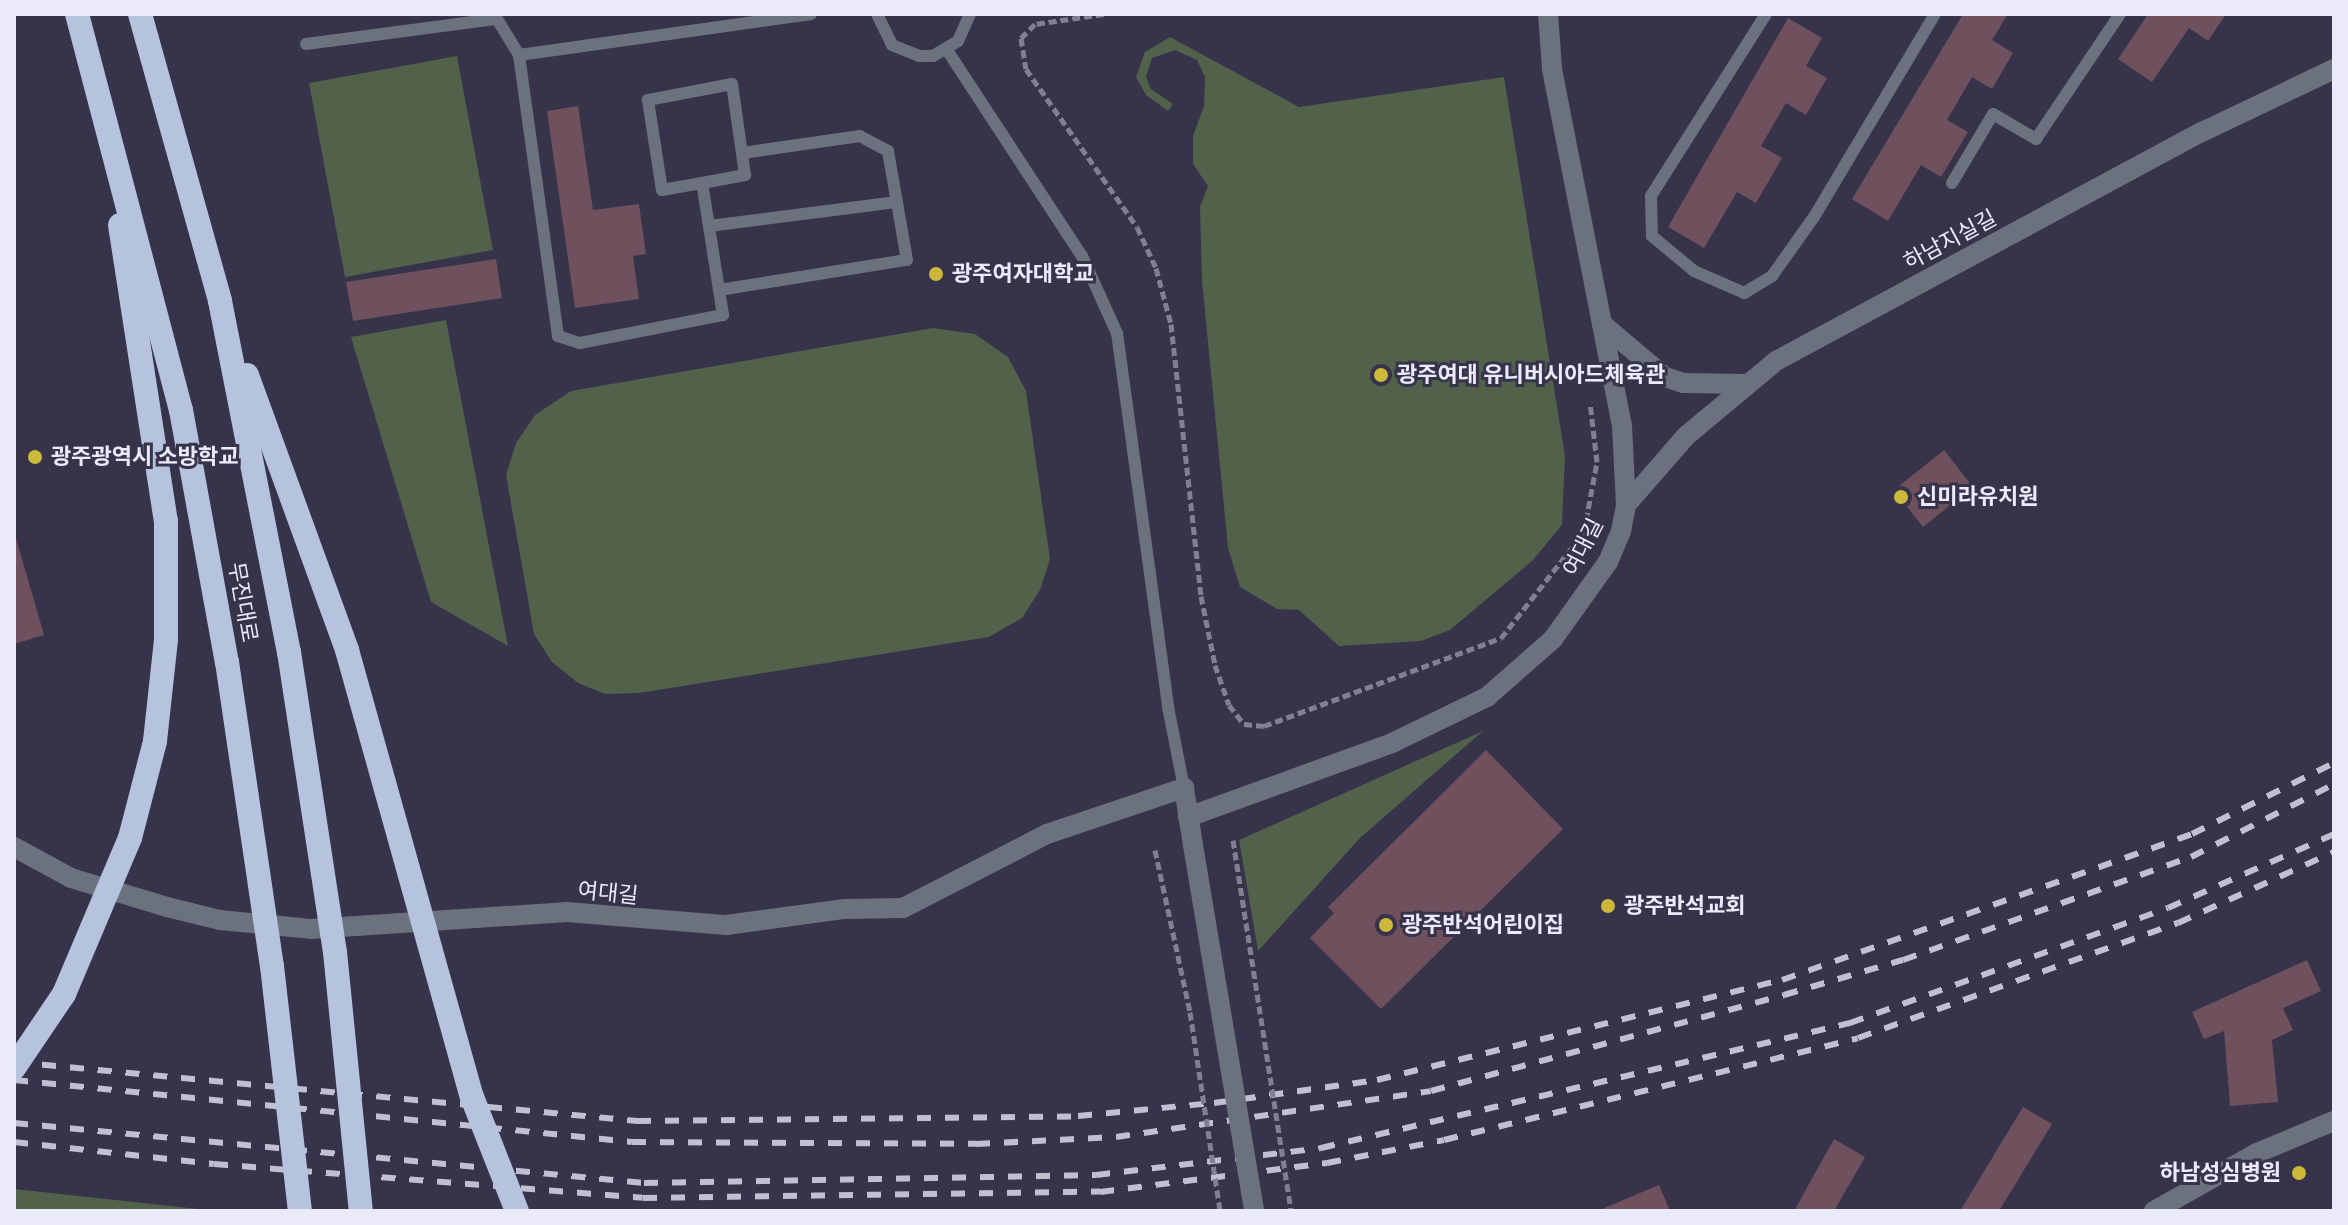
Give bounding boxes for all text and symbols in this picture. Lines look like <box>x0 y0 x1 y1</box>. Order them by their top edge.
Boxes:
street label: 하남지실길 <box>1899 205 2001 275</box>
place label: 광주여자대학교 <box>952 261 1094 287</box>
marker: 광주여자대학교 <box>927 265 945 283</box>
place label: 광주여대 유니버시아드체육관 <box>1397 362 1665 388</box>
marker: 광주여대 유니버시아드체육관 <box>1372 366 1390 384</box>
place label: 광주광역시 소방학교 <box>51 444 238 470</box>
marker: 광주광역시 소방학교 <box>26 448 44 466</box>
place label: 신미라유치원 <box>1917 484 2038 510</box>
marker: 신미라유치원 <box>1892 488 1910 506</box>
street label: 여대길 <box>1557 514 1609 580</box>
street label: 무진대로 <box>223 560 263 644</box>
street label: 여대길 <box>576 877 640 909</box>
place label: 광주반석교회 <box>1624 893 1745 919</box>
marker: 광주반석교회 <box>1599 897 1617 915</box>
place label: 광주반석어린이집 <box>1402 912 1564 938</box>
marker: 광주반석어린이집 <box>1377 916 1395 934</box>
place label: 하남성심병원 <box>2160 1160 2281 1186</box>
marker: 하남성심병원 <box>2288 1162 2310 1184</box>

